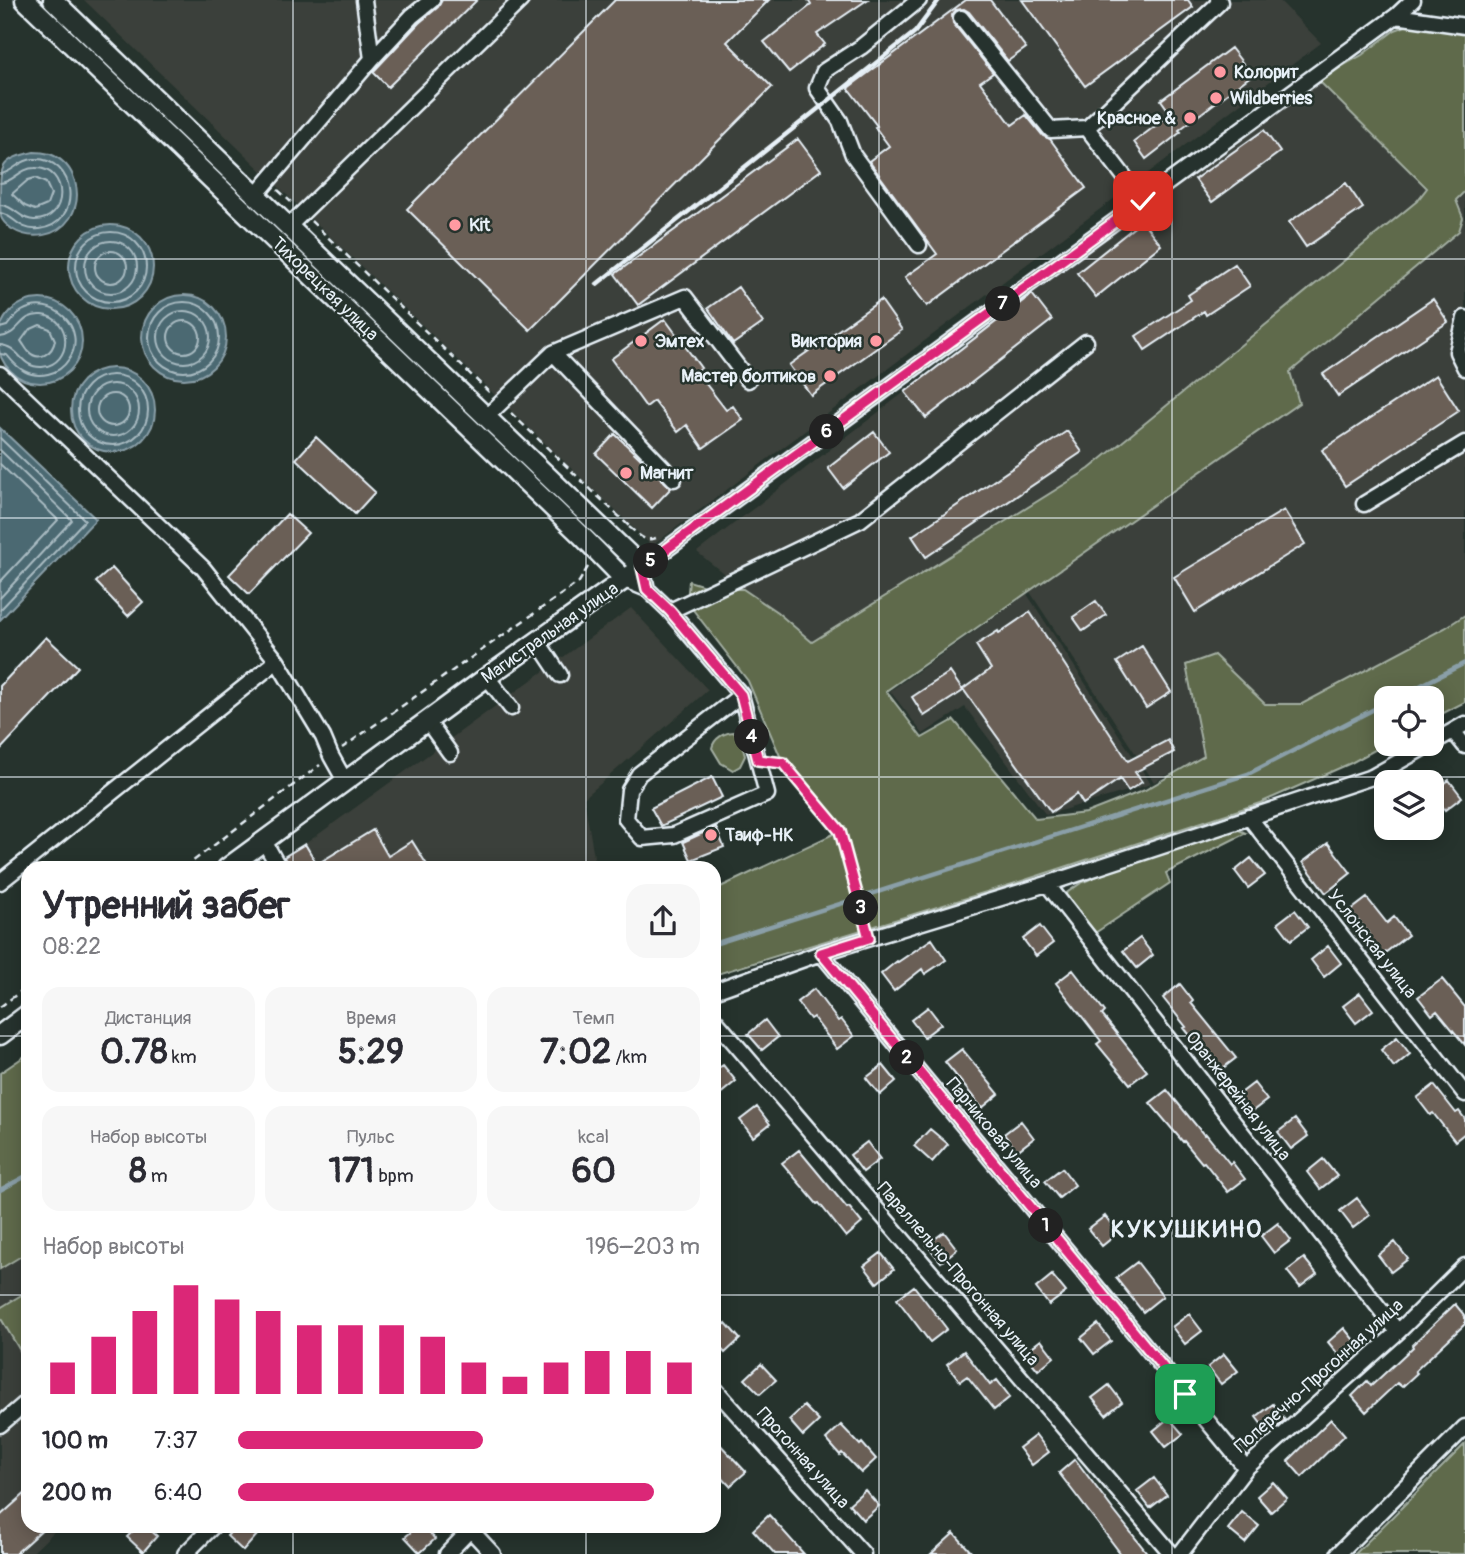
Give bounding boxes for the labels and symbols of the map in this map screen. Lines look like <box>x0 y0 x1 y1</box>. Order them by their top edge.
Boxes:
place label: Колорит <box>1234 61 1300 84</box>
marker: Колорит <box>1212 64 1228 80</box>
place label: Wildberries <box>1230 87 1313 110</box>
marker: Wildberries <box>1208 90 1224 106</box>
place label: Красное & <box>1097 107 1176 130</box>
marker: Красное & <box>1182 110 1198 126</box>
pin <box>1113 171 1173 231</box>
place label: Kit <box>469 214 491 237</box>
marker: Kit <box>447 217 463 233</box>
street label: Тихорецкая улица <box>267 232 383 346</box>
pin: 7 <box>986 286 1020 322</box>
place label: Эмтех <box>655 330 705 353</box>
place label: Виктория <box>791 330 862 353</box>
marker: Эмтех <box>633 333 649 349</box>
marker: Виктория <box>868 333 884 349</box>
place label: Мастер болтиков <box>681 365 816 388</box>
marker: Мастер болтиков <box>822 368 838 384</box>
pin: 6 <box>810 414 844 450</box>
place label: Магнит <box>640 462 694 485</box>
marker: Магнит <box>618 465 634 481</box>
pin: 5 <box>634 544 668 578</box>
street label: Магистральная улица <box>477 577 623 689</box>
pin: 4 <box>734 720 770 754</box>
place label: Таиф-НК <box>724 824 794 847</box>
marker: Таиф-НК <box>703 827 719 843</box>
street label: Услонская улица <box>1322 885 1422 1003</box>
pin: 3 <box>844 890 878 926</box>
street label: Оранжерейная улица <box>1180 1027 1296 1165</box>
pin: 2 <box>890 1040 925 1076</box>
street label: Парниковая улица <box>941 1073 1047 1193</box>
street label: Параллельно-Прогонная улица <box>872 1177 1044 1371</box>
pin: 1 <box>1028 1208 1064 1244</box>
district label: КУКУШКИНО <box>1111 1215 1263 1244</box>
street label: Поперечно-Прогонная улица <box>1230 1294 1408 1458</box>
pin <box>1155 1364 1215 1424</box>
street label: Прогонная улица <box>752 1403 854 1513</box>

